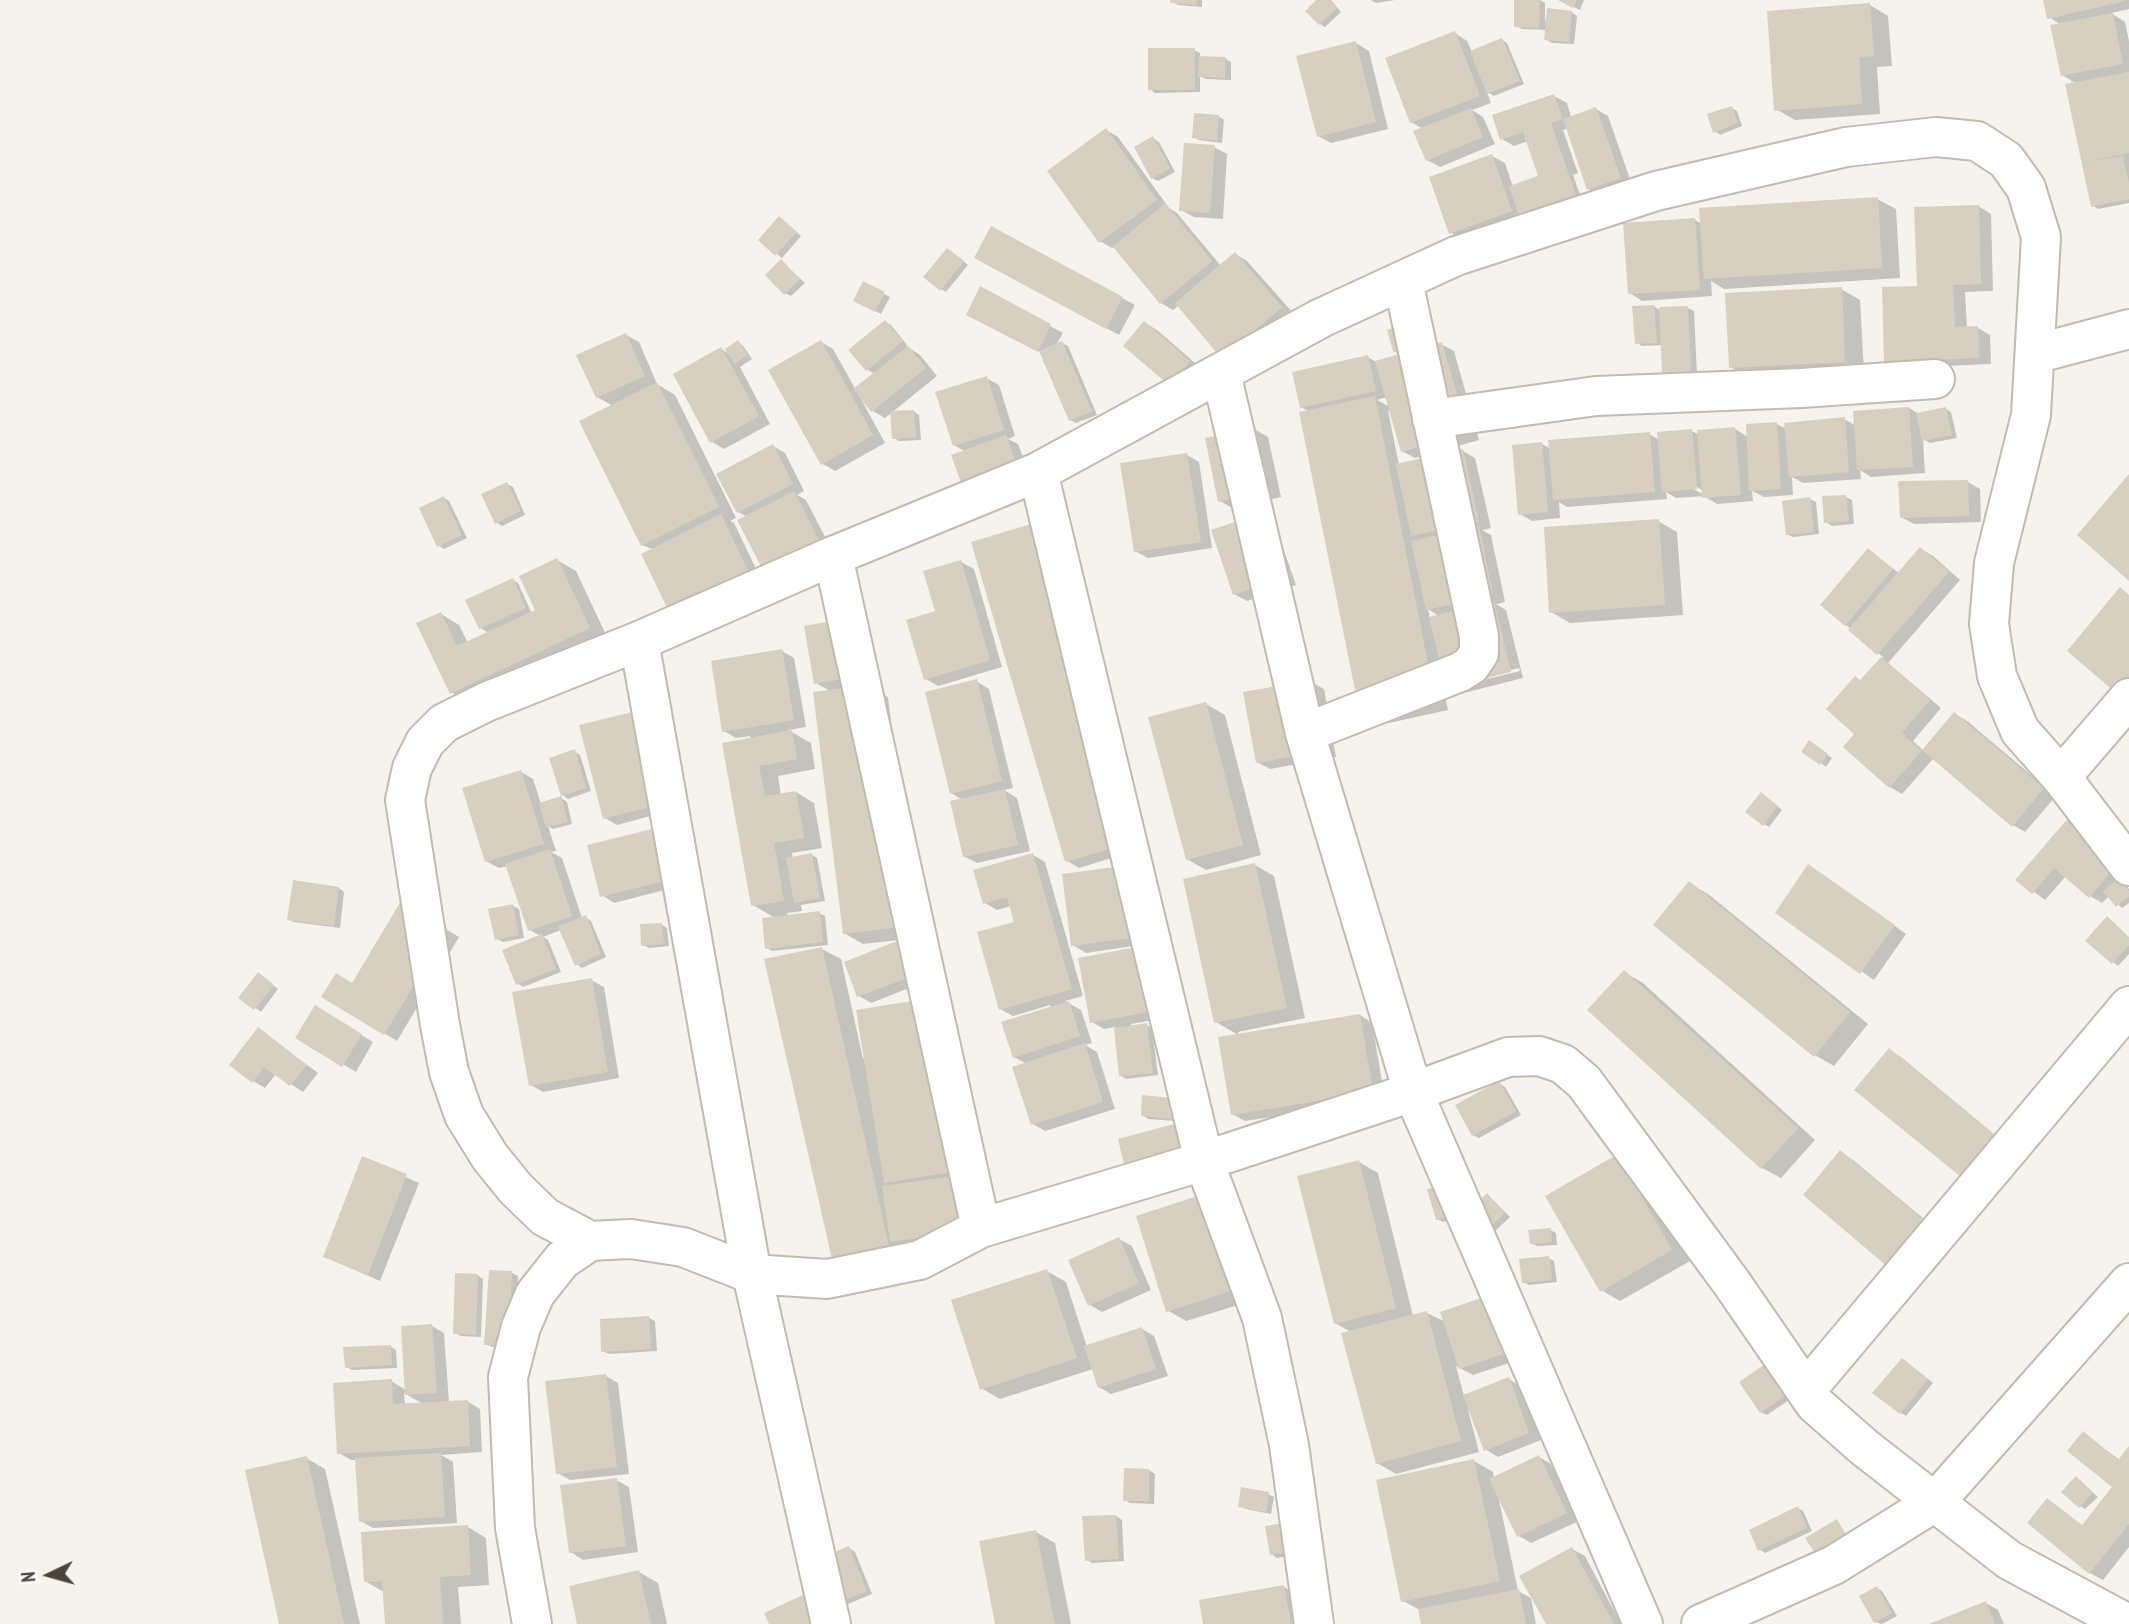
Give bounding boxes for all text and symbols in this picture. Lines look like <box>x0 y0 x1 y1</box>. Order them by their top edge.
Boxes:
north arrow <box>14 1540 84 1610</box>
text: N <box>16 1571 40 1583</box>

